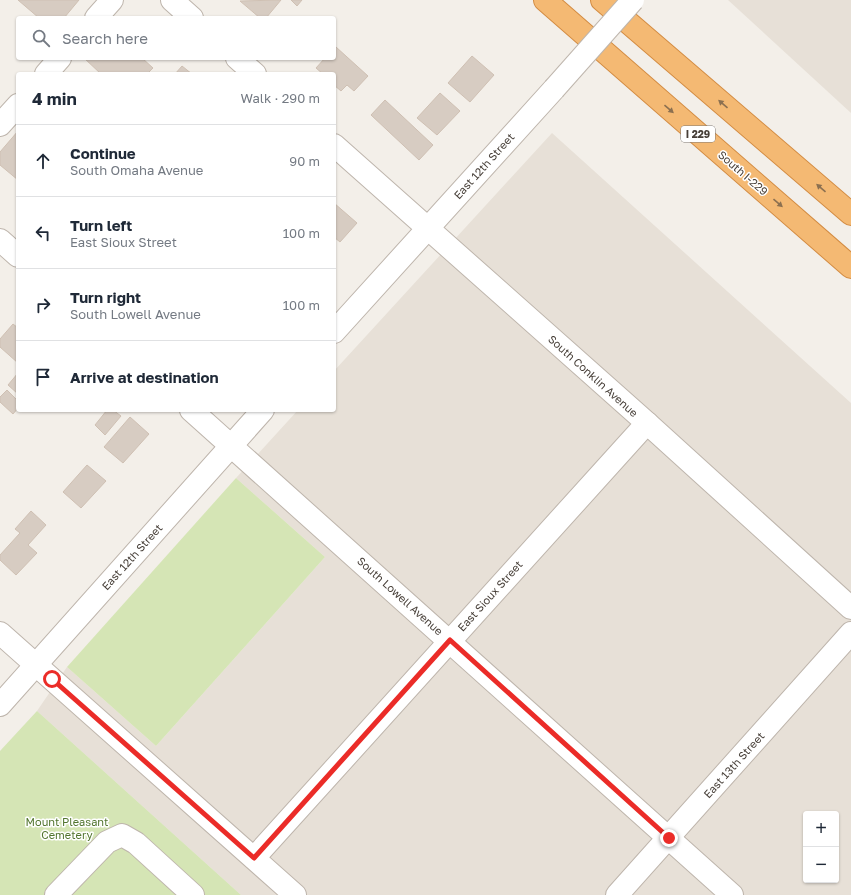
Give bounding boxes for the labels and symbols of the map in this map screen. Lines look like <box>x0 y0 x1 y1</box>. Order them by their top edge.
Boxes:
one-way arrow <box>717 99 728 108</box>
one-way arrow <box>664 104 674 113</box>
road number: I 229 <box>681 126 715 142</box>
street label: East 12th Street <box>451 130 517 201</box>
street label: South I-229 <box>716 148 771 198</box>
one-way arrow <box>816 184 827 193</box>
one-way arrow <box>773 198 783 208</box>
street label: South Conklin Avenue <box>546 332 641 419</box>
street label: East 12th Street <box>99 521 165 592</box>
street label: South Lowell Avenue <box>355 554 446 637</box>
street label: East Sioux Street <box>455 558 525 634</box>
route start <box>43 670 61 688</box>
street label: East 13th Street <box>701 729 767 800</box>
park label: Mount Pleasant Cemetery <box>26 815 108 841</box>
route end <box>660 829 678 847</box>

